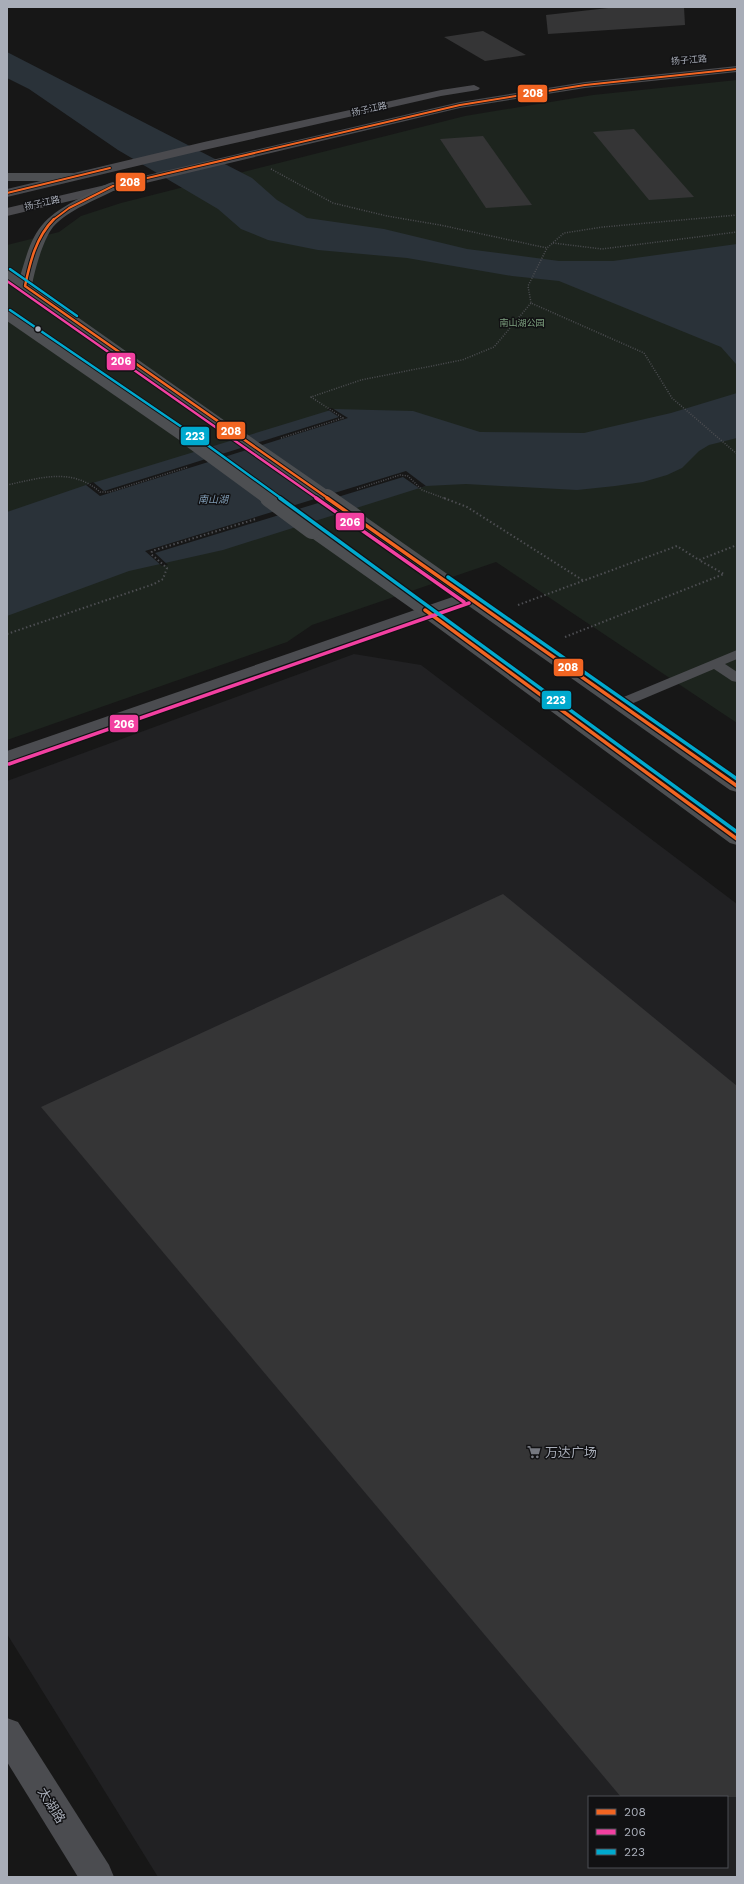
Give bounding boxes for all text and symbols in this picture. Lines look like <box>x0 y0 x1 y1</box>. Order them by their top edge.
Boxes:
street label: 扬子江路 <box>671 53 707 67</box>
line badge: 208 <box>517 84 548 103</box>
text: 208 <box>523 87 543 100</box>
street label: 扬子江路 <box>350 100 388 118</box>
line badge: 208 <box>115 172 146 192</box>
text: 208 <box>120 176 140 189</box>
street label: 扬子江路 <box>23 194 61 212</box>
park label: 南山湖公园 <box>499 318 545 328</box>
unlabelled marker <box>33 324 43 334</box>
line badge: 206 <box>106 352 136 371</box>
text: 206 <box>111 355 131 368</box>
line badge: 208 <box>216 421 246 440</box>
text: 208 <box>221 425 241 438</box>
line badge: 223 <box>180 426 210 446</box>
text: 223 <box>185 430 205 443</box>
water label: 南山湖 <box>198 494 230 505</box>
line badge: 206 <box>335 512 365 531</box>
text: 206 <box>340 516 360 529</box>
line badge: 208 <box>553 658 584 677</box>
text: 208 <box>558 661 578 674</box>
line badge: 223 <box>541 690 572 710</box>
text: 223 <box>546 694 566 707</box>
line badge: 206 <box>109 714 139 733</box>
text: 206 <box>114 718 134 731</box>
supermarket icon: 万达广场 <box>526 1444 542 1460</box>
place label: 万达广场 <box>545 1445 597 1460</box>
street label: 太湖路 <box>35 1785 68 1826</box>
legend <box>588 1796 728 1868</box>
text: 208 <box>624 1805 646 1819</box>
text: 206 <box>624 1825 646 1839</box>
text: 223 <box>624 1845 645 1859</box>

